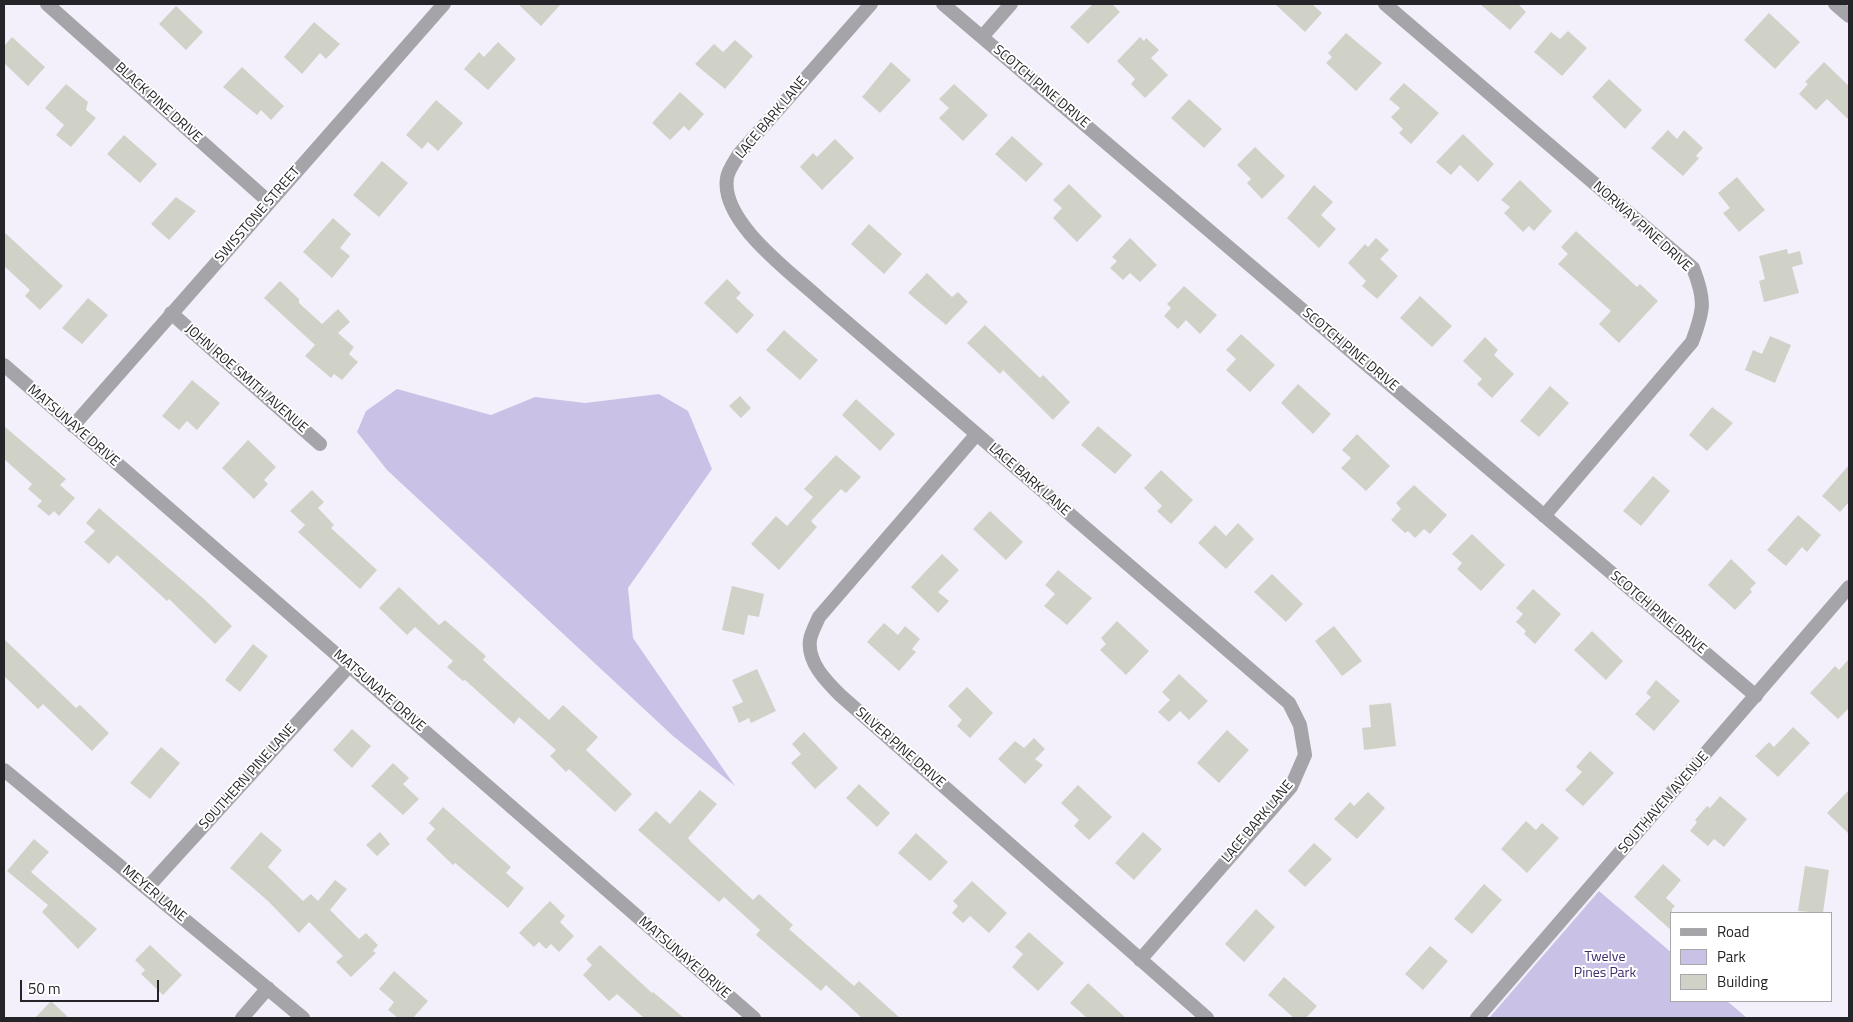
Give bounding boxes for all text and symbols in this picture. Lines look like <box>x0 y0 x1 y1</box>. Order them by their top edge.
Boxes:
street label: SCOTCH PINE DRIVE <box>990 42 1092 132</box>
street label: BLACK PINE DRIVE <box>111 60 205 146</box>
street label: LACE BARK LANE <box>733 74 811 162</box>
street label: SWISSTONE STREET <box>212 164 304 266</box>
street label: NORWAY PINE DRIVE <box>1589 178 1695 276</box>
street label: SCOTCH PINE DRIVE <box>1299 305 1401 395</box>
street label: JOHN ROE SMITH AVENUE <box>181 321 311 437</box>
street label: MATSUNAYE DRIVE <box>24 382 122 470</box>
street label: LACE BARK LANE <box>985 440 1073 520</box>
street label: SCOTCH PINE DRIVE <box>1607 568 1709 658</box>
street label: MATSUNAYE DRIVE <box>330 647 428 735</box>
street label: SILVER PINE DRIVE <box>852 704 948 792</box>
street label: SOUTHERN PINE LANE <box>196 721 300 833</box>
street label: SOUTHAVEN AVENUE <box>1615 749 1713 857</box>
street label: LACE BARK LANE <box>1219 778 1297 866</box>
street label: MEYER LANE <box>118 862 190 926</box>
legend <box>1670 912 1833 1002</box>
street label: MATSUNAYE DRIVE <box>635 914 733 1002</box>
text: Road <box>1717 920 1749 943</box>
text: Park <box>1717 945 1746 968</box>
park label: Twelve Pines Park <box>1574 950 1636 982</box>
scale bar <box>22 970 161 1002</box>
text: Building <box>1717 970 1768 993</box>
text: 50 m <box>28 977 61 1000</box>

